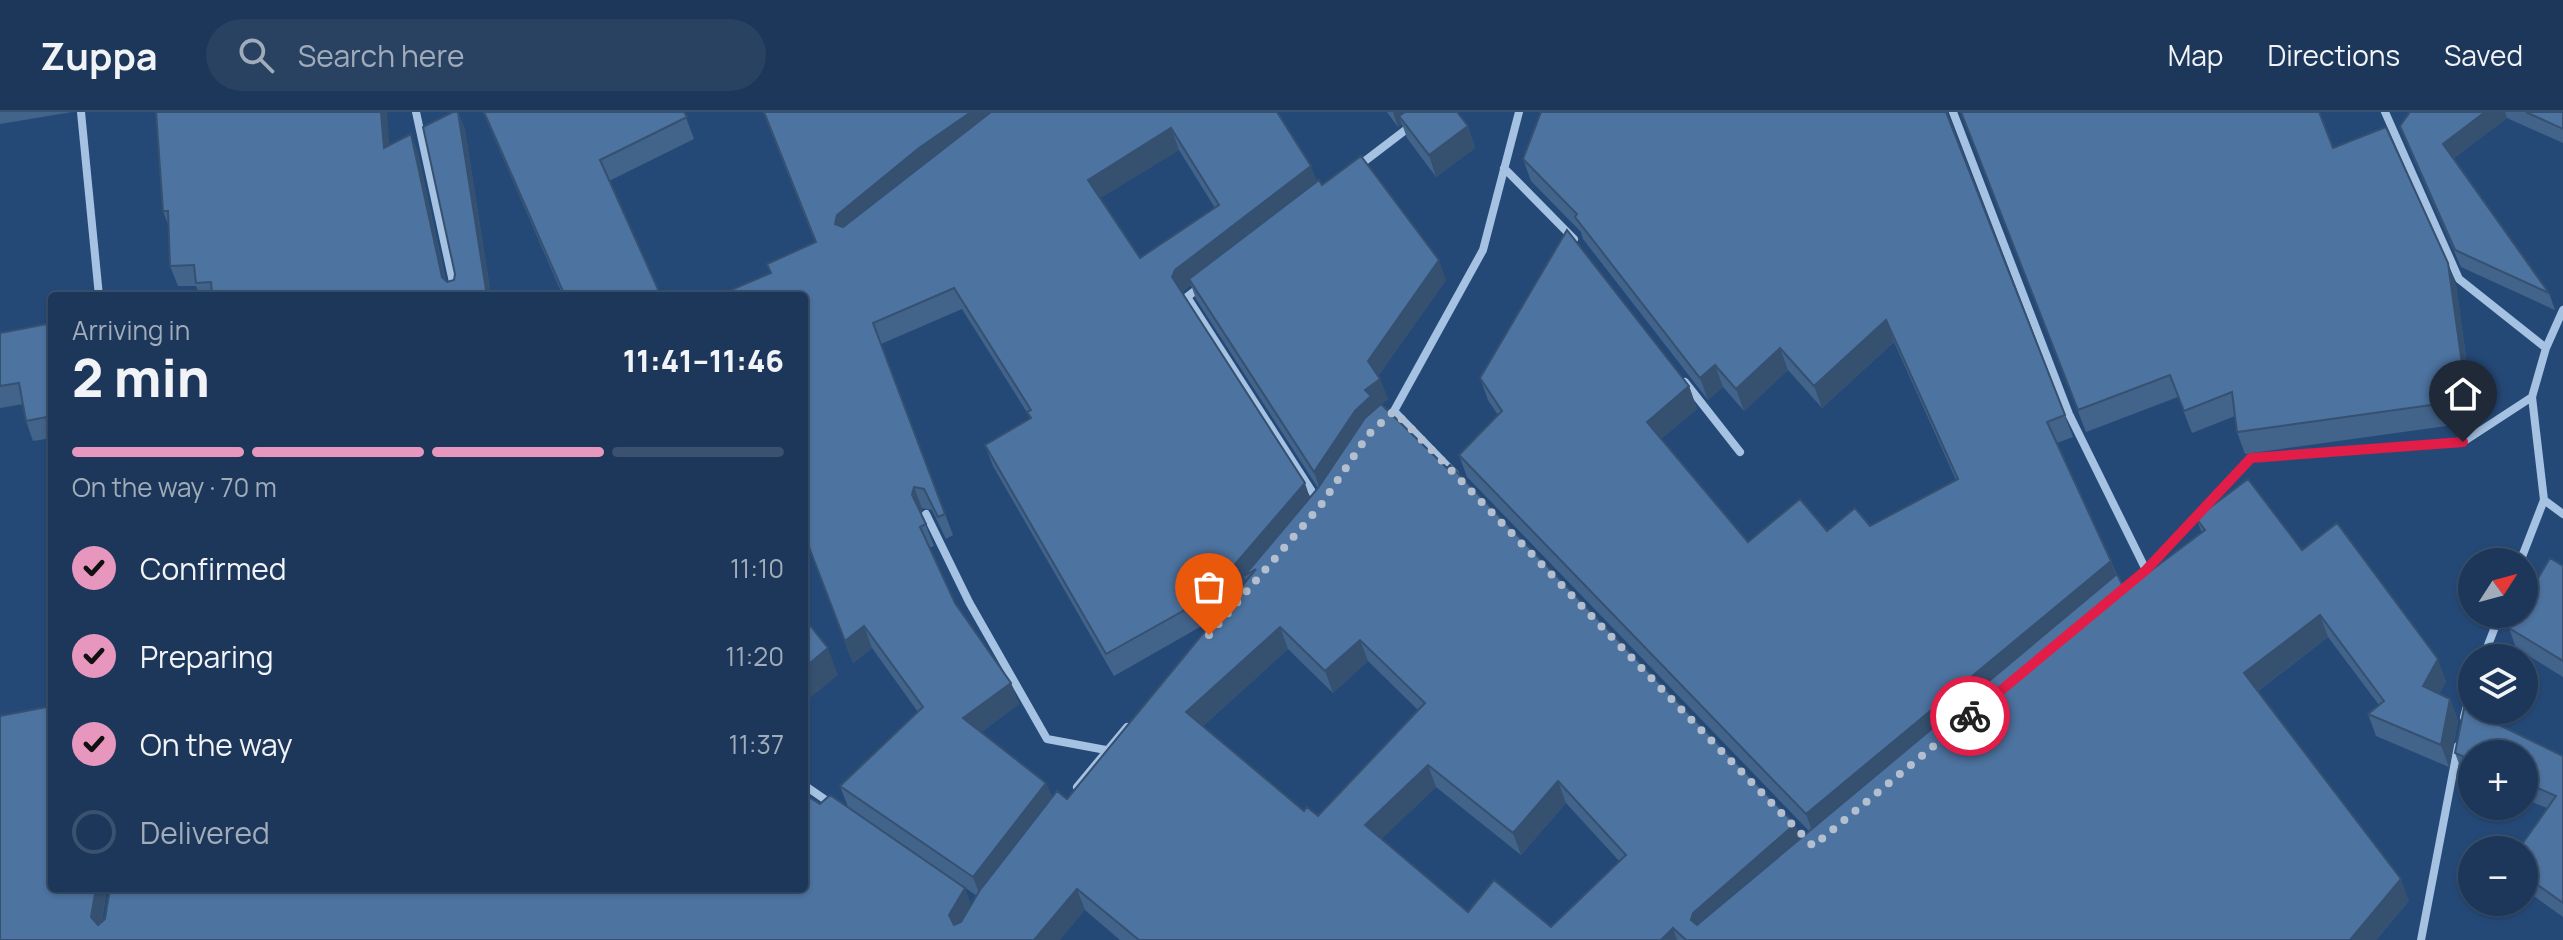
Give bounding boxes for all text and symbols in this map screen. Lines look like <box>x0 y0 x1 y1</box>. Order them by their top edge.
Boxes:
search box <box>206 19 766 91</box>
text: Zuppa <box>40 29 158 81</box>
icon: search <box>234 33 278 77</box>
text: Search here <box>298 35 464 76</box>
text: Map <box>2168 36 2223 74</box>
text: Directions <box>2267 36 2400 74</box>
text: Saved <box>2444 36 2523 74</box>
text: Arriving in <box>72 312 190 348</box>
text: 11:41–11:46 <box>623 340 784 381</box>
text: 2 min <box>72 342 210 413</box>
pin <box>2429 360 2497 442</box>
icon: home <box>2441 372 2485 416</box>
text: On the way · 70 m <box>72 469 277 505</box>
icon: check <box>72 546 116 590</box>
text: Confirmed <box>140 548 287 589</box>
north arrow <box>2458 548 2538 628</box>
map controls <box>2458 548 2538 916</box>
text: 11:10 <box>730 550 784 586</box>
pin <box>1175 553 1243 635</box>
icon: bag <box>1187 565 1231 609</box>
icon: check <box>72 634 116 678</box>
text: Preparing <box>140 636 274 677</box>
text: 11:20 <box>725 638 784 674</box>
button: layers <box>2458 644 2538 724</box>
courier <box>1930 676 2010 756</box>
icon: bike <box>1948 694 1992 738</box>
icon: check <box>72 722 116 766</box>
text: On the way <box>140 724 293 765</box>
text: 11:37 <box>729 726 784 762</box>
button: + <box>2458 740 2538 820</box>
text: Delivered <box>140 812 270 853</box>
button: − <box>2458 836 2538 916</box>

